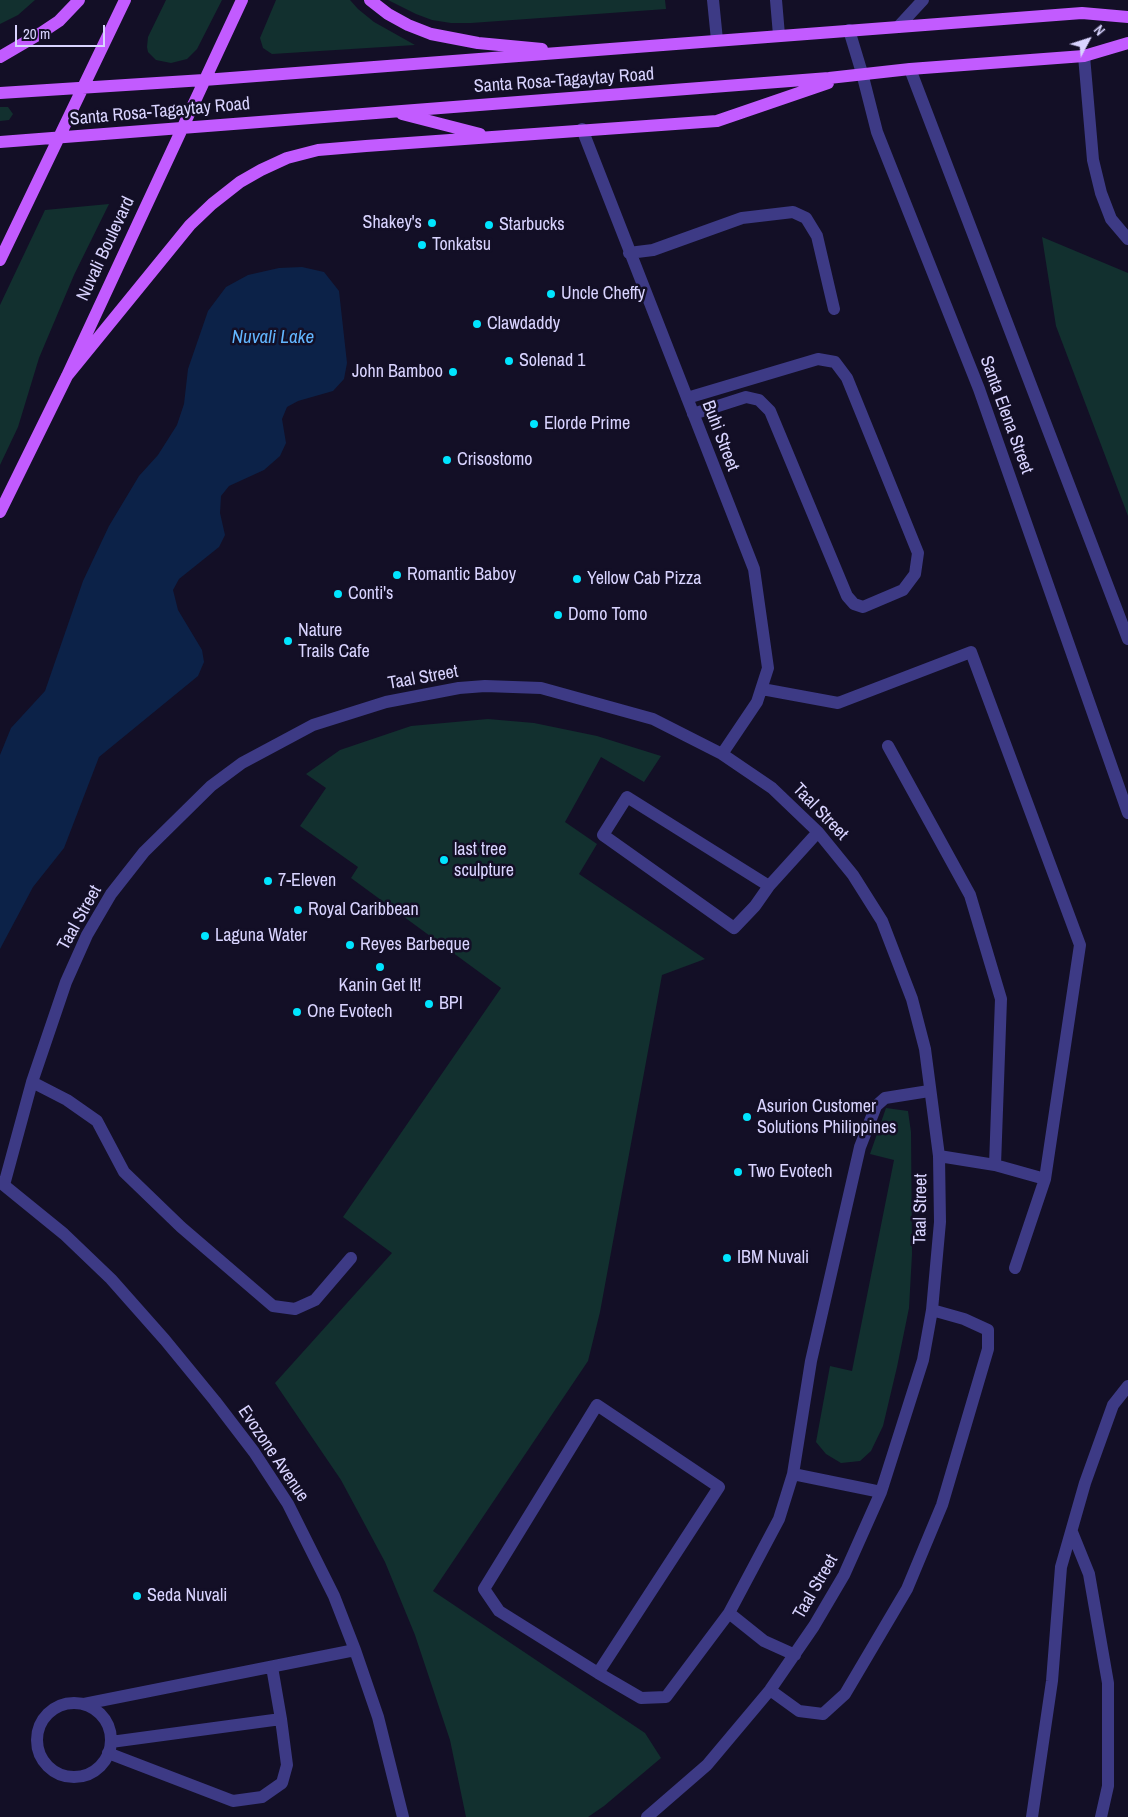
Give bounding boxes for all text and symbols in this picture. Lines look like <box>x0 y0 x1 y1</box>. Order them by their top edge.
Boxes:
scale bar <box>18 15 108 47</box>
north arrow <box>1063 15 1113 65</box>
text: N <box>1090 21 1109 39</box>
text: 20 m <box>23 23 50 44</box>
street label: Santa Rosa-Tagaytay Road <box>473 64 655 98</box>
street label: Santa Rosa-Tagaytay Road <box>69 93 251 131</box>
street label: Nuvali Boulevard <box>72 194 140 304</box>
place label: Shakey's <box>363 212 422 234</box>
place label: Starbucks <box>499 214 565 236</box>
marker: Shakey's <box>426 217 438 229</box>
marker: Starbucks <box>483 219 495 231</box>
place label: Tonkatsu <box>432 234 491 256</box>
marker: Tonkatsu <box>416 239 428 251</box>
place label: Uncle Cheffy <box>561 283 645 305</box>
marker: Uncle Cheffy <box>545 288 557 300</box>
place label: Clawdaddy <box>487 313 560 335</box>
marker: Clawdaddy <box>471 318 483 330</box>
water label: Nuvali Lake <box>232 327 314 349</box>
place label: Solenad 1 <box>519 350 585 372</box>
street label: Santa Elena Street <box>975 353 1037 477</box>
marker: Solenad 1 <box>503 355 515 367</box>
place label: John Bamboo <box>352 361 443 383</box>
marker: John Bamboo <box>447 366 459 378</box>
street label: Buhi Street <box>697 398 743 474</box>
place label: Elorde Prime <box>544 413 630 435</box>
marker: Elorde Prime <box>528 418 540 430</box>
place label: Crisostomo <box>457 449 532 471</box>
marker: Crisostomo <box>441 454 453 466</box>
place label: Romantic Baboy <box>407 564 516 586</box>
place label: Yellow Cab Pizza <box>587 568 701 590</box>
marker: Romantic Baboy <box>391 569 403 581</box>
marker: Yellow Cab Pizza <box>571 573 583 585</box>
place label: Conti's <box>348 583 393 605</box>
marker: Conti's <box>332 588 344 600</box>
place label: Domo Tomo <box>568 604 648 626</box>
marker: Domo Tomo <box>552 609 564 621</box>
place label: Nature Trails Cafe <box>298 620 370 662</box>
marker: Nature Trails Cafe <box>282 635 294 647</box>
street label: Taal Street <box>386 661 460 695</box>
street label: Taal Street <box>788 779 852 845</box>
place label: last tree sculpture <box>454 839 514 882</box>
marker: last tree sculpture <box>438 854 450 866</box>
place label: 7-Eleven <box>278 870 336 892</box>
marker: 7-Eleven <box>262 875 274 887</box>
street label: Taal Street <box>53 882 107 954</box>
place label: Royal Caribbean <box>308 899 419 921</box>
marker: Royal Caribbean <box>292 904 304 916</box>
place label: Laguna Water <box>215 925 307 947</box>
marker: Laguna Water <box>199 930 211 942</box>
place label: Reyes Barbeque <box>360 934 470 956</box>
marker: Reyes Barbeque <box>344 939 356 951</box>
marker: Kanin Get It! <box>374 961 386 973</box>
place label: Kanin Get It! <box>339 975 421 997</box>
place label: BPI <box>439 993 463 1015</box>
marker: BPI <box>423 998 435 1010</box>
place label: One Evotech <box>307 1001 392 1023</box>
marker: One Evotech <box>291 1006 303 1018</box>
place label: Asurion Customer Solutions Philippines <box>757 1096 896 1138</box>
marker: Asurion Customer Solutions Philippines <box>741 1111 753 1123</box>
place label: Two Evotech <box>748 1161 833 1183</box>
marker: Two Evotech <box>732 1166 744 1178</box>
street label: Taal Street <box>910 1173 932 1245</box>
place label: IBM Nuvali <box>737 1247 809 1269</box>
marker: IBM Nuvali <box>721 1252 733 1264</box>
street label: Evozone Avenue <box>233 1402 313 1506</box>
street label: Taal Street <box>789 1551 843 1623</box>
place label: Seda Nuvali <box>147 1585 227 1607</box>
marker: Seda Nuvali <box>131 1590 143 1602</box>

